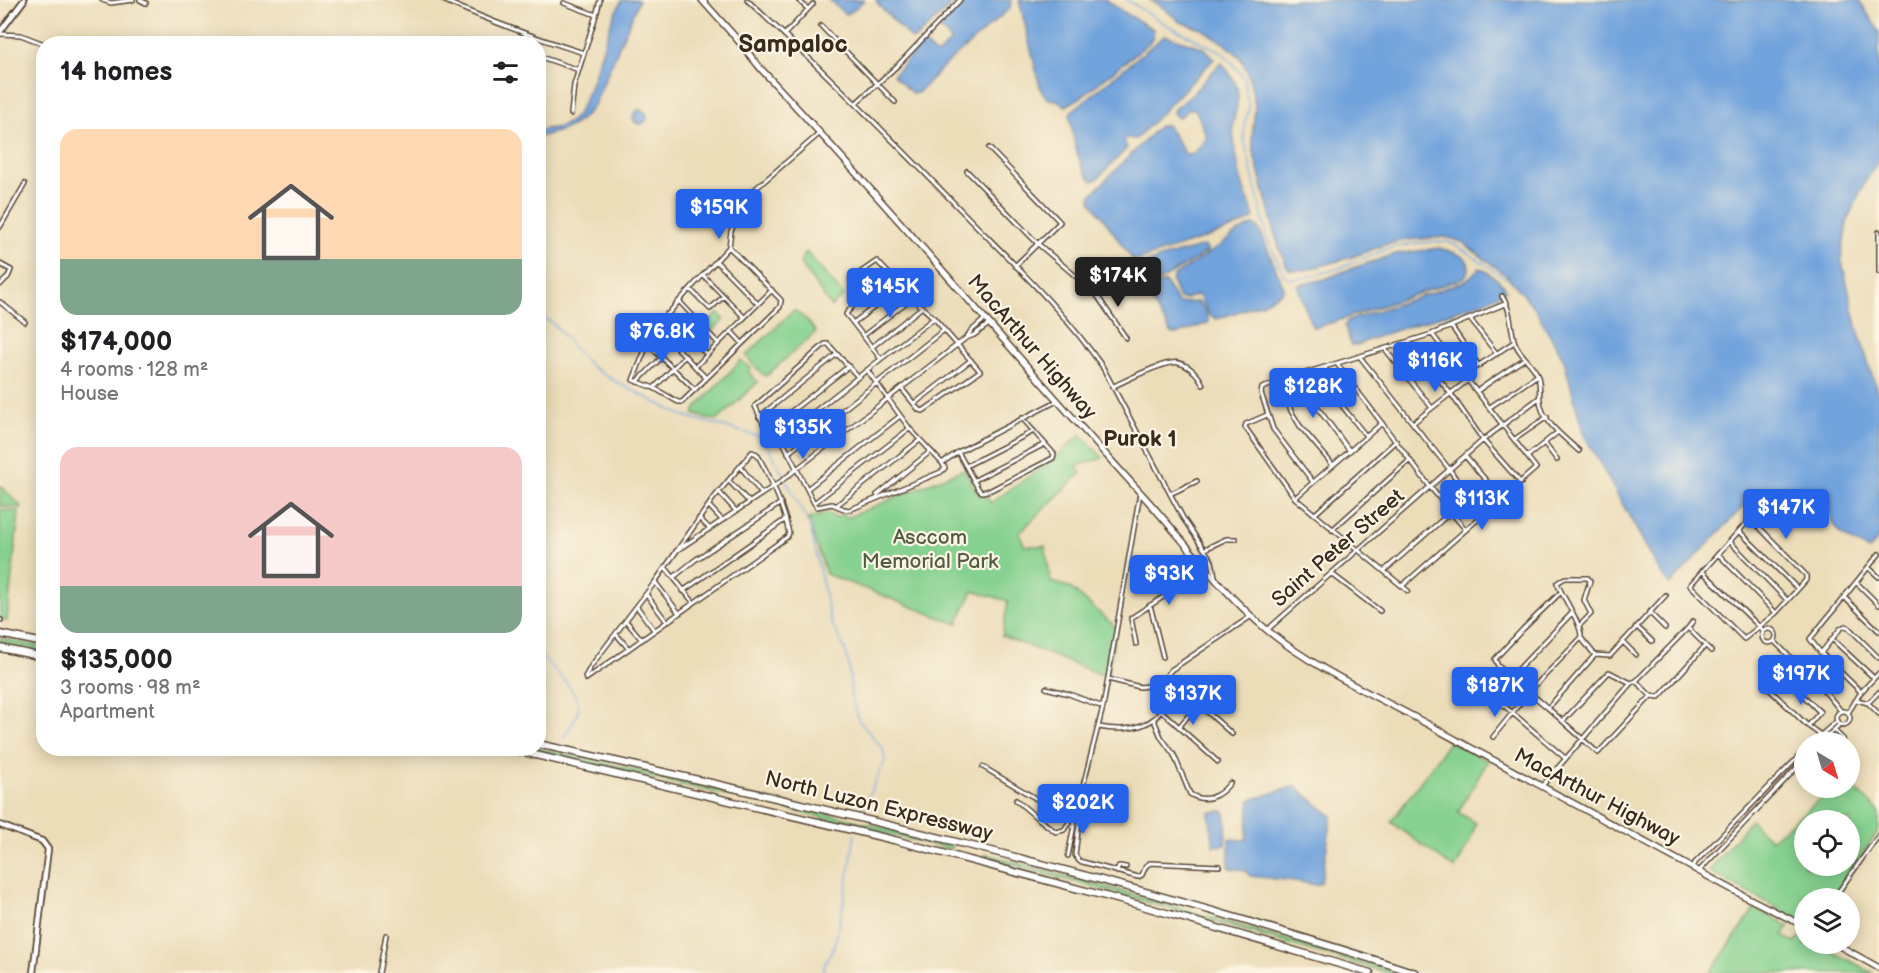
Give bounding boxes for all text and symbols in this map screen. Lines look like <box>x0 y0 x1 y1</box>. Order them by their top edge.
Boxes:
district label: Sampaloc <box>738 30 848 59</box>
icon: filters <box>489 56 522 89</box>
text: 14 homes <box>60 57 172 88</box>
icon: home <box>237 168 345 276</box>
pin: $159K <box>677 189 761 240</box>
text: $159K <box>690 196 748 220</box>
pin: $174K <box>1076 257 1160 308</box>
text: $174K <box>1089 264 1147 288</box>
pin: $145K <box>848 268 932 319</box>
street label: MacArthur Highway <box>962 269 1102 425</box>
text: $145K <box>861 275 919 299</box>
pin: $76.8K <box>613 313 711 364</box>
text: $76.8K <box>629 320 695 344</box>
text: $174,000 <box>60 327 172 358</box>
pin: $116K <box>1393 342 1477 393</box>
text: $116K <box>1407 349 1463 373</box>
text: 4 rooms · 128 m² <box>60 358 208 382</box>
pin: $128K <box>1271 368 1355 419</box>
text: $128K <box>1283 375 1343 399</box>
text: House <box>60 382 119 406</box>
pin: $135K <box>761 409 845 460</box>
text: $135K <box>774 416 832 440</box>
district label: Purok 1 <box>1103 426 1177 453</box>
pin: $113K <box>1440 480 1524 531</box>
street label: Saint Peter Street <box>1267 483 1410 612</box>
icon: home <box>237 486 345 594</box>
text: $113K <box>1454 487 1510 511</box>
pin: $147K <box>1744 489 1828 540</box>
text: $147K <box>1757 496 1815 520</box>
park label: Asccom Memorial Park <box>862 525 999 574</box>
pin: $93K <box>1133 555 1205 606</box>
text: $93K <box>1144 562 1194 586</box>
text: $135,000 <box>60 645 173 676</box>
pin: $197K <box>1759 655 1843 706</box>
text: $197K <box>1772 662 1830 686</box>
pin: $187K <box>1453 667 1537 718</box>
text: $187K <box>1466 674 1524 698</box>
pin: $137K <box>1151 675 1235 726</box>
text: 3 rooms · 98 m² <box>60 676 201 700</box>
text: $137K <box>1164 682 1222 706</box>
text: Apartment <box>60 700 155 724</box>
north arrow <box>1794 732 1860 798</box>
map controls <box>1794 732 1860 954</box>
street label: MacArthur Highway <box>1510 743 1684 851</box>
street label: North Luzon Expressway <box>763 766 996 847</box>
pin: $202K <box>1041 784 1125 835</box>
text: $202K <box>1052 791 1114 815</box>
button: locate <box>1794 810 1860 876</box>
button: layers <box>1794 888 1860 954</box>

